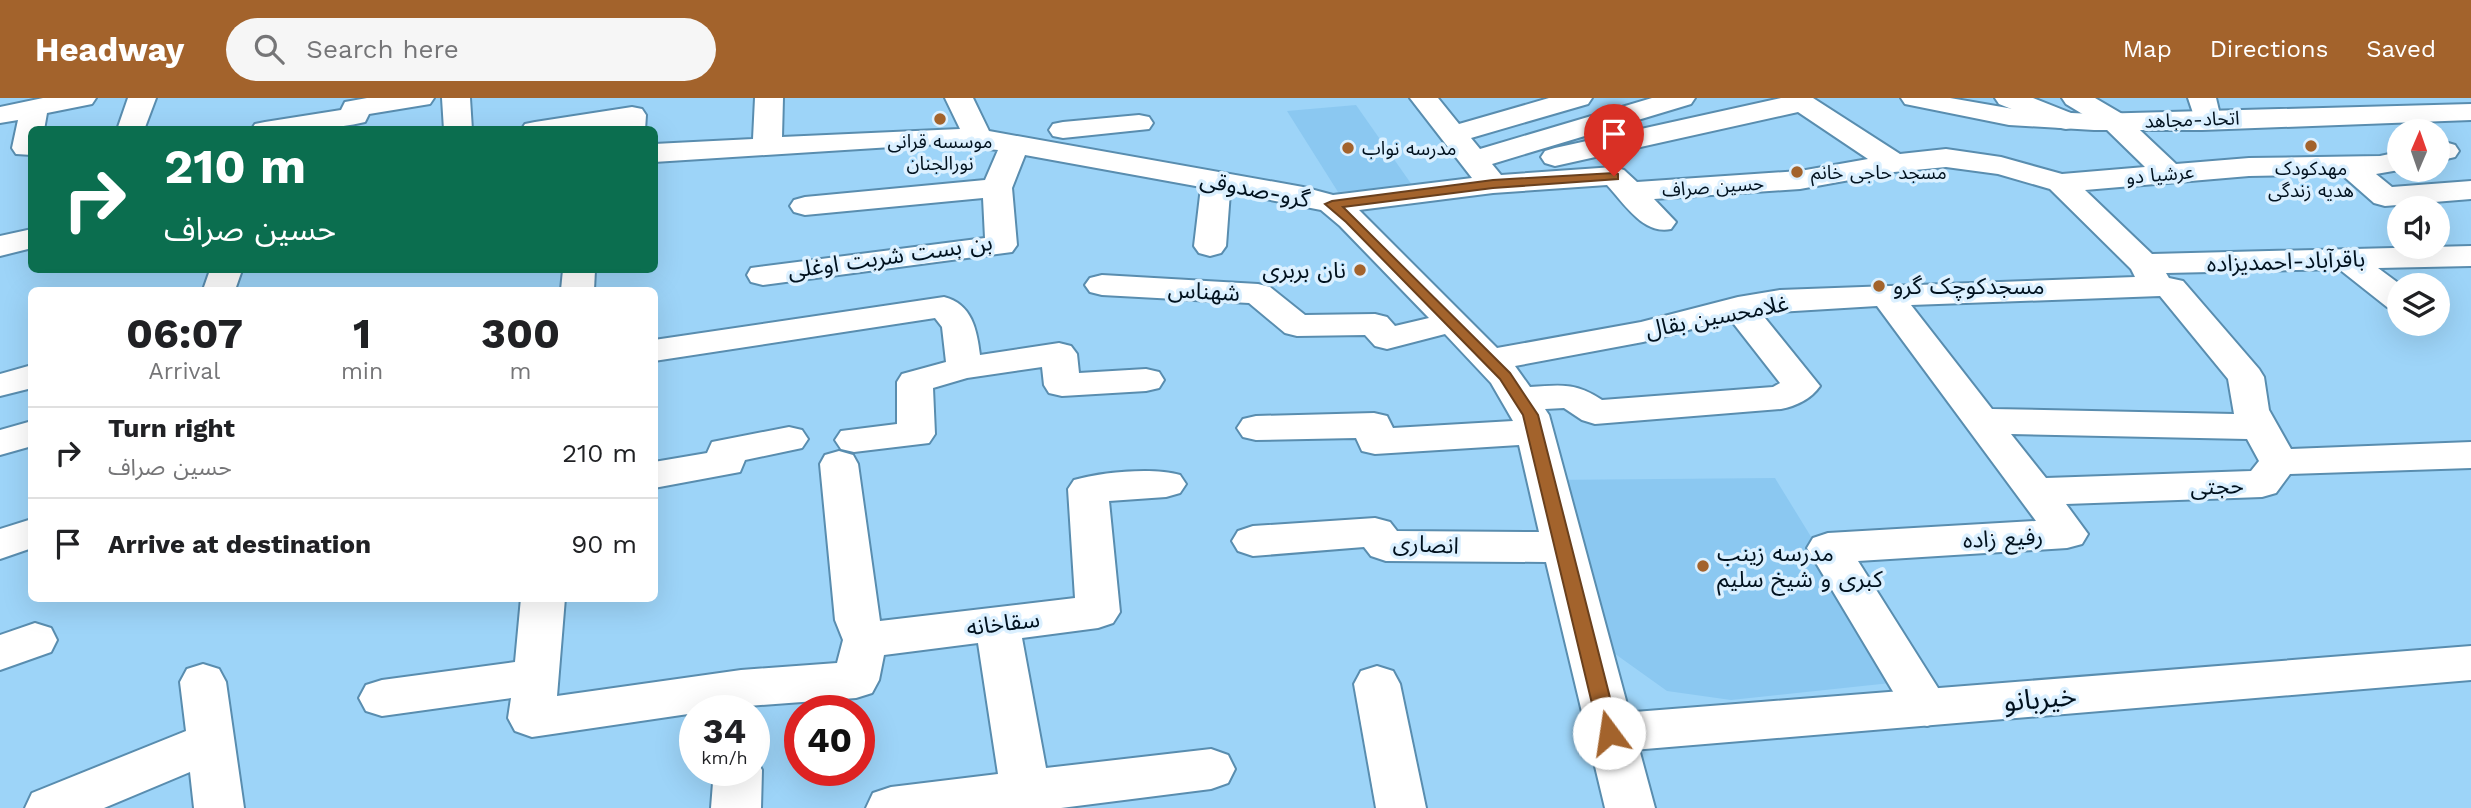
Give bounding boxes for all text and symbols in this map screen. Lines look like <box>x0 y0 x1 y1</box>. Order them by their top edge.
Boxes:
search box <box>226 18 716 81</box>
text: Headway <box>35 30 184 69</box>
icon: search <box>250 30 288 68</box>
text: Search here <box>306 34 459 64</box>
text: Map <box>2123 35 2172 63</box>
text: Directions <box>2210 35 2328 63</box>
text: Saved <box>2366 35 2436 63</box>
pin <box>1584 104 1644 176</box>
street label: اتحاد-مجاهد <box>2144 106 2240 133</box>
marker: موسسه قرانی نورالجنان <box>932 111 948 127</box>
icon: arrive <box>1595 115 1633 153</box>
north arrow <box>2387 119 2450 182</box>
map controls <box>2387 119 2450 336</box>
place label: موسسه قرانی نورالجنان <box>888 130 992 175</box>
text: 210 m <box>164 137 306 195</box>
place label: مدرسه نواب <box>1362 137 1457 160</box>
marker: مهدکودک هدیه زندگی <box>2303 138 2319 154</box>
marker: مدرسه نواب <box>1340 140 1356 156</box>
icon: right <box>49 154 140 245</box>
place label: مهدکودک هدیه زندگی <box>2268 157 2354 202</box>
street label: عرشیا دو <box>2125 160 2195 189</box>
place label: مسجد حاجی خانم <box>1811 161 1947 187</box>
marker: مسجد حاجی خانم <box>1789 164 1805 180</box>
street label: گرو-صدوقی <box>1198 166 1313 213</box>
street label: حسین صراف <box>1661 171 1765 202</box>
button: sound <box>2387 196 2450 259</box>
text: حسین صراف <box>164 210 336 248</box>
street label: بن بست شربت اوغلی <box>786 229 994 284</box>
street label: باقرآباد-احمدیزاده <box>2206 245 2366 278</box>
place label: نان بربری <box>1262 257 1346 284</box>
marker: نان بربری <box>1352 262 1368 278</box>
place label: مسجدکوچک گرو <box>1893 273 2045 301</box>
button: layers <box>2387 273 2450 336</box>
street label: شهناس <box>1167 276 1241 307</box>
marker: مسجدکوچک گرو <box>1871 278 1887 294</box>
street label: غلامحسین بقال <box>1643 289 1791 344</box>
text: 06:07 <box>126 309 243 358</box>
text: 1 <box>353 309 371 358</box>
text: 300 <box>481 309 560 358</box>
text: Arrival <box>149 358 220 385</box>
text: min <box>341 358 383 385</box>
text: m <box>510 358 532 385</box>
text: Turn right <box>108 413 235 443</box>
icon: right <box>49 434 87 472</box>
text: 210 m <box>562 438 637 468</box>
text: حسین صراف <box>108 454 232 481</box>
street label: حجتی <box>2190 472 2244 501</box>
street label: رفیع زاده <box>1962 523 2044 557</box>
icon: arrive <box>49 525 87 563</box>
text: Arrive at destination <box>108 529 371 559</box>
text: 90 m <box>571 529 637 559</box>
street label: انصاری <box>1392 529 1460 560</box>
place label: مدرسه زینب کبری و شیخ سلیم <box>1717 540 1883 596</box>
marker: مدرسه زینب کبری و شیخ سلیم <box>1695 558 1711 574</box>
street label: سقاخانه <box>965 606 1041 641</box>
street label: خیربانو <box>2002 679 2078 718</box>
speed limit sign: 40 <box>784 695 875 786</box>
position arrow <box>1572 696 1646 770</box>
text: 34 <box>703 710 746 752</box>
text: km/h <box>701 747 748 768</box>

